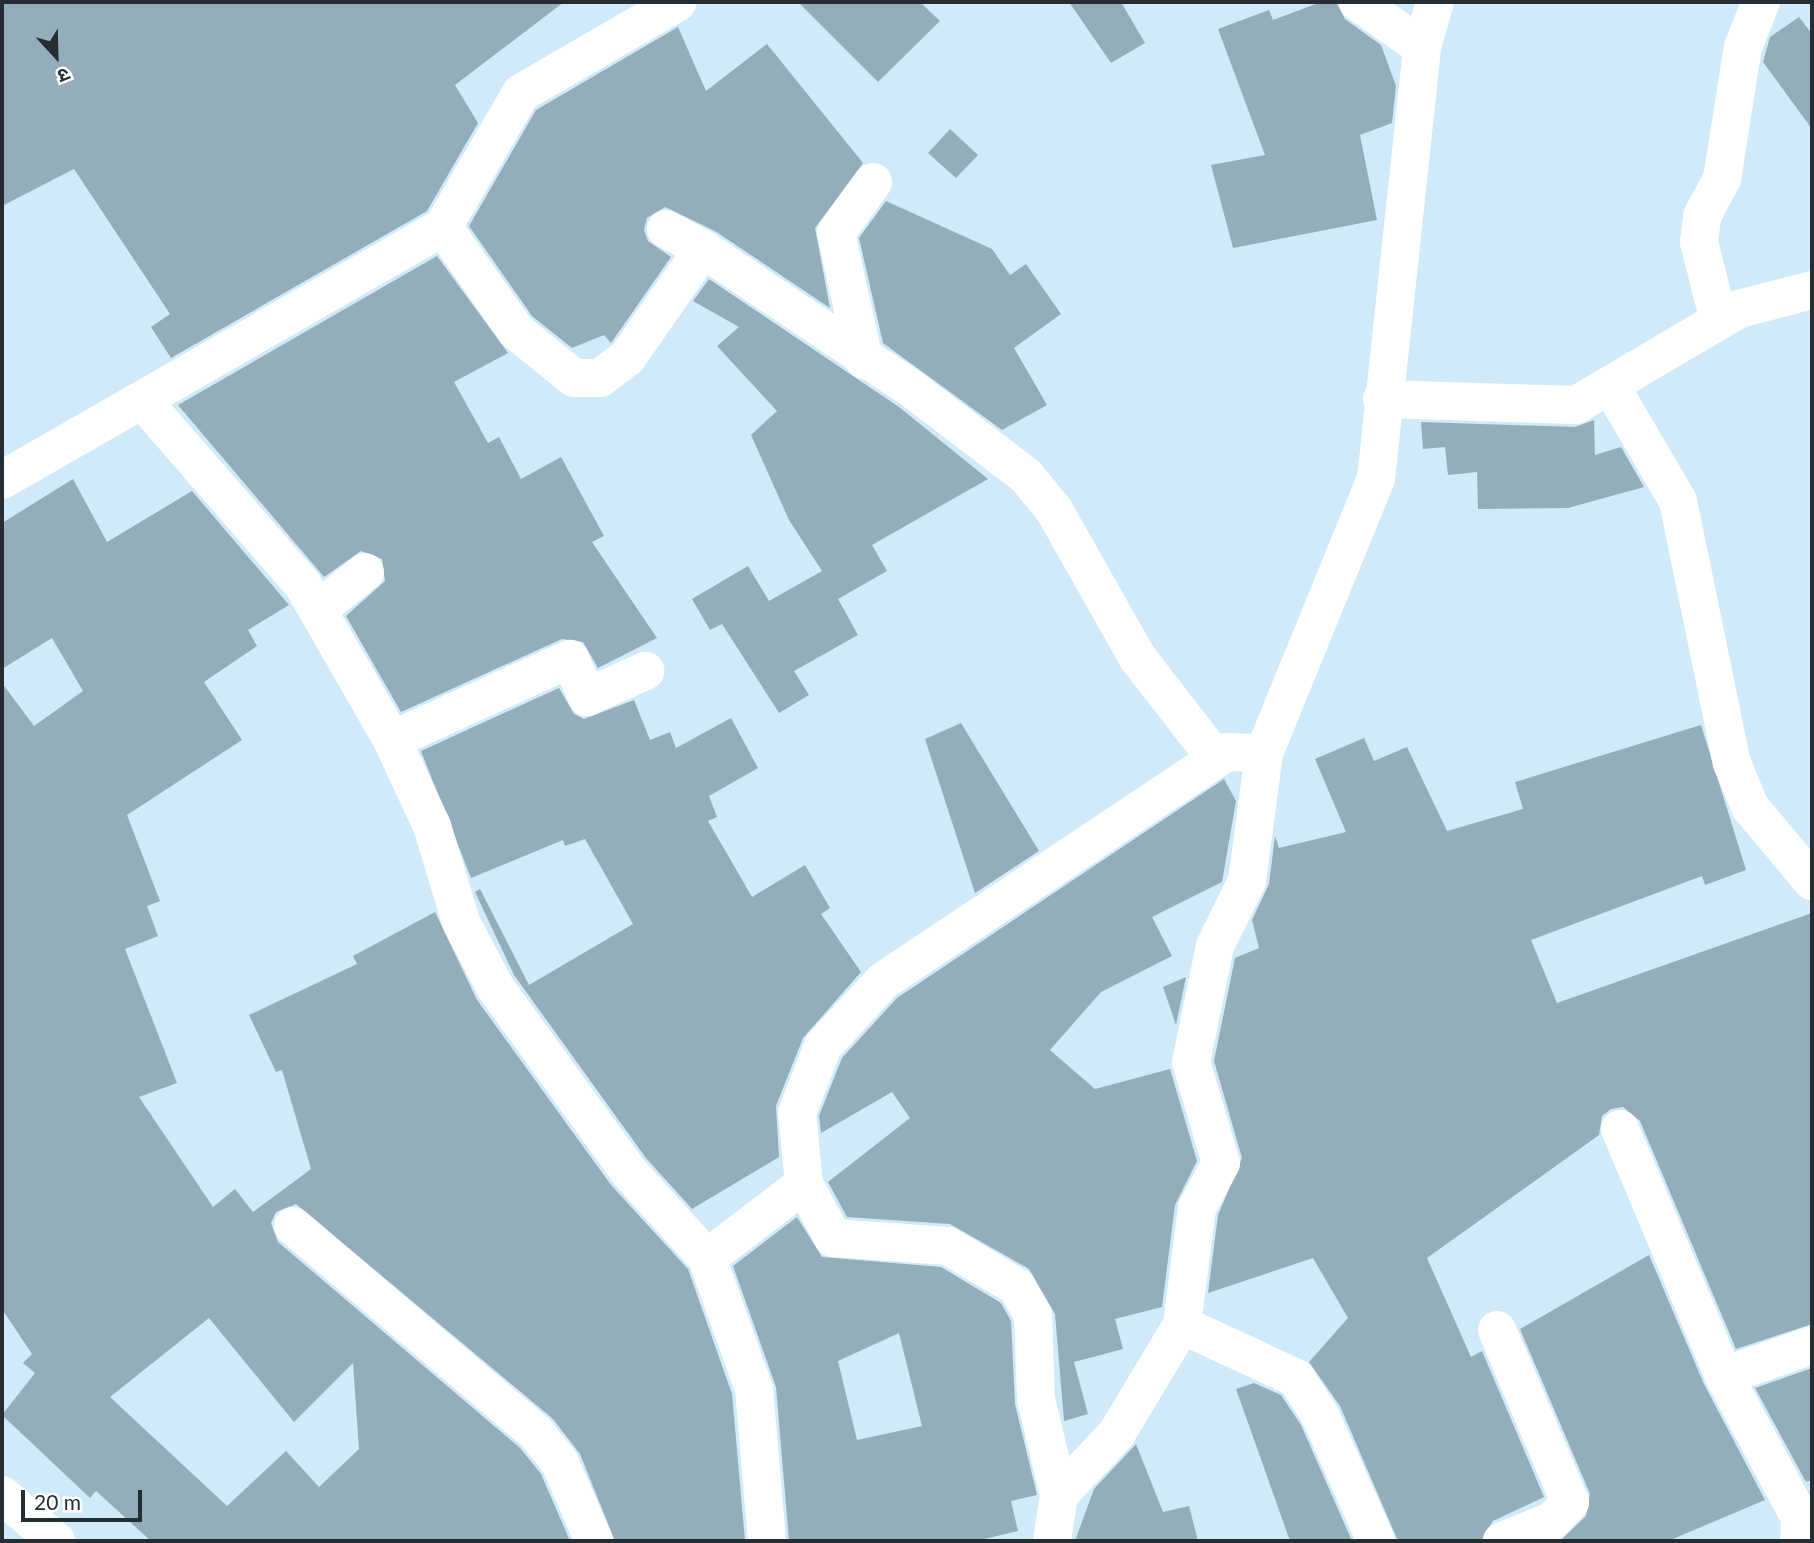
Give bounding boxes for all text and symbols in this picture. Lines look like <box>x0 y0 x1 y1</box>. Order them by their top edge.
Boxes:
north arrow <box>21 21 91 91</box>
text: उ <box>55 63 74 89</box>
scale bar <box>24 1476 145 1520</box>
text: 20 m <box>34 1489 81 1514</box>

